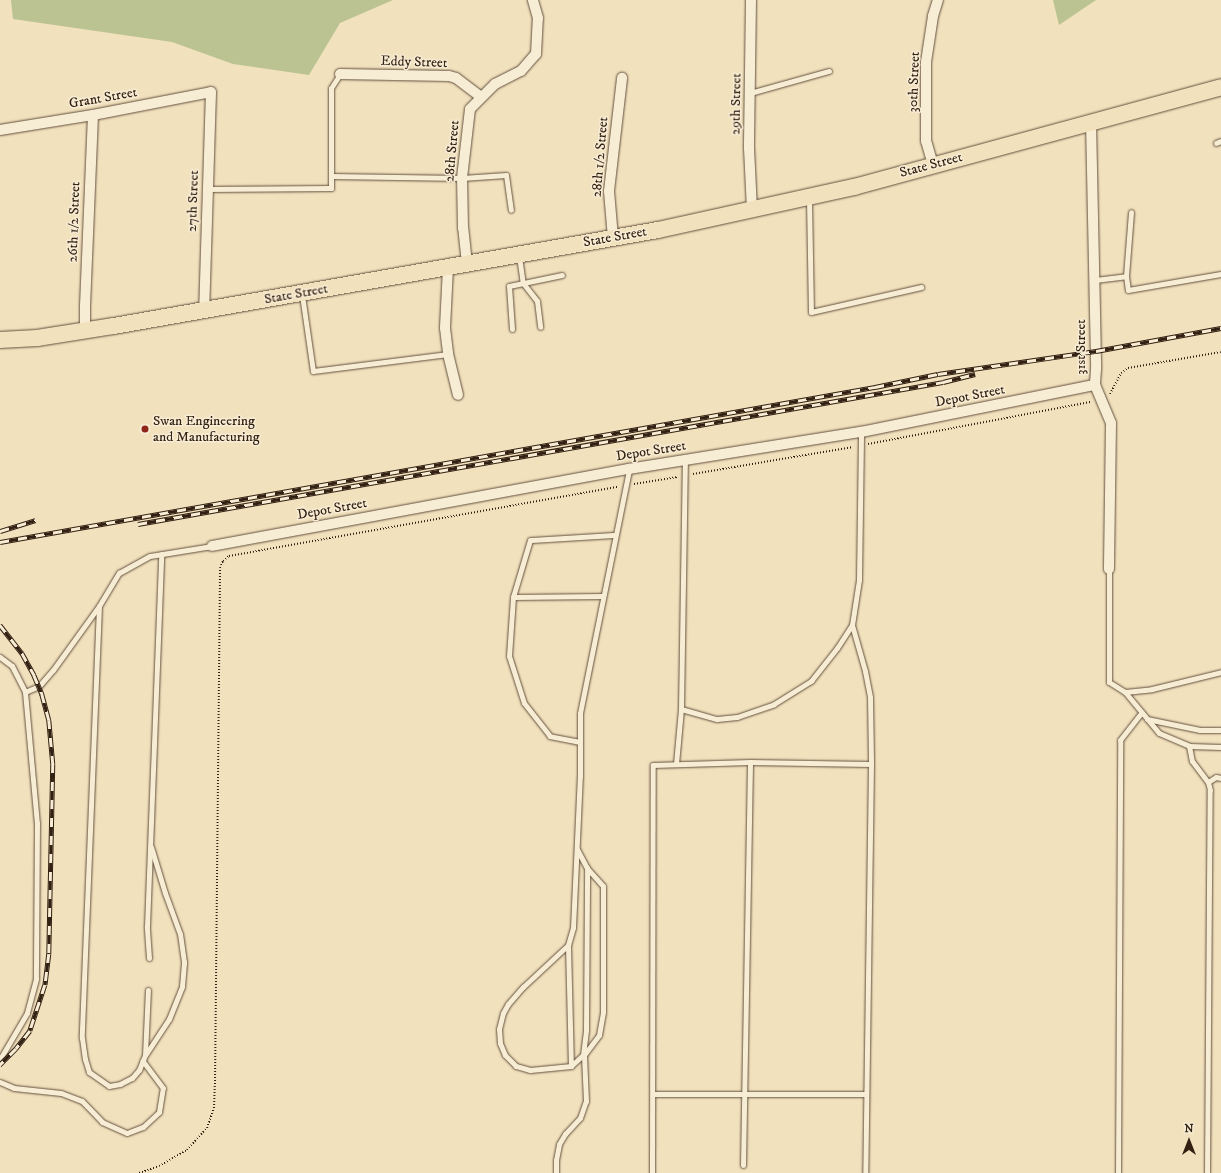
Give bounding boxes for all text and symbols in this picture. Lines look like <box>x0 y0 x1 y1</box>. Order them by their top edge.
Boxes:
street label: 30th Street <box>905 51 923 113</box>
street label: Eddy Street <box>380 52 448 72</box>
street label: 29th Street <box>727 73 745 135</box>
street label: Grant Street <box>68 84 138 112</box>
street label: 28th 1/2 Street <box>588 116 612 198</box>
street label: 28th Street <box>441 119 463 183</box>
street label: State Street <box>898 149 964 181</box>
street label: 27th Street <box>184 170 202 232</box>
street label: 26th 1/2 Street <box>64 181 84 263</box>
street label: State Street <box>582 223 648 251</box>
street label: State Street <box>263 280 329 308</box>
street label: 31st Street <box>1073 319 1089 375</box>
street label: Depot Street <box>934 381 1006 411</box>
place label: Swan Engineering and Manufacturing <box>153 413 260 446</box>
marker: Swan Engineering and Manufacturing <box>140 424 150 434</box>
street label: Depot Street <box>615 437 687 465</box>
street label: Depot Street <box>296 495 368 523</box>
north arrow <box>1169 1121 1209 1161</box>
text: N <box>1184 1122 1194 1136</box>

